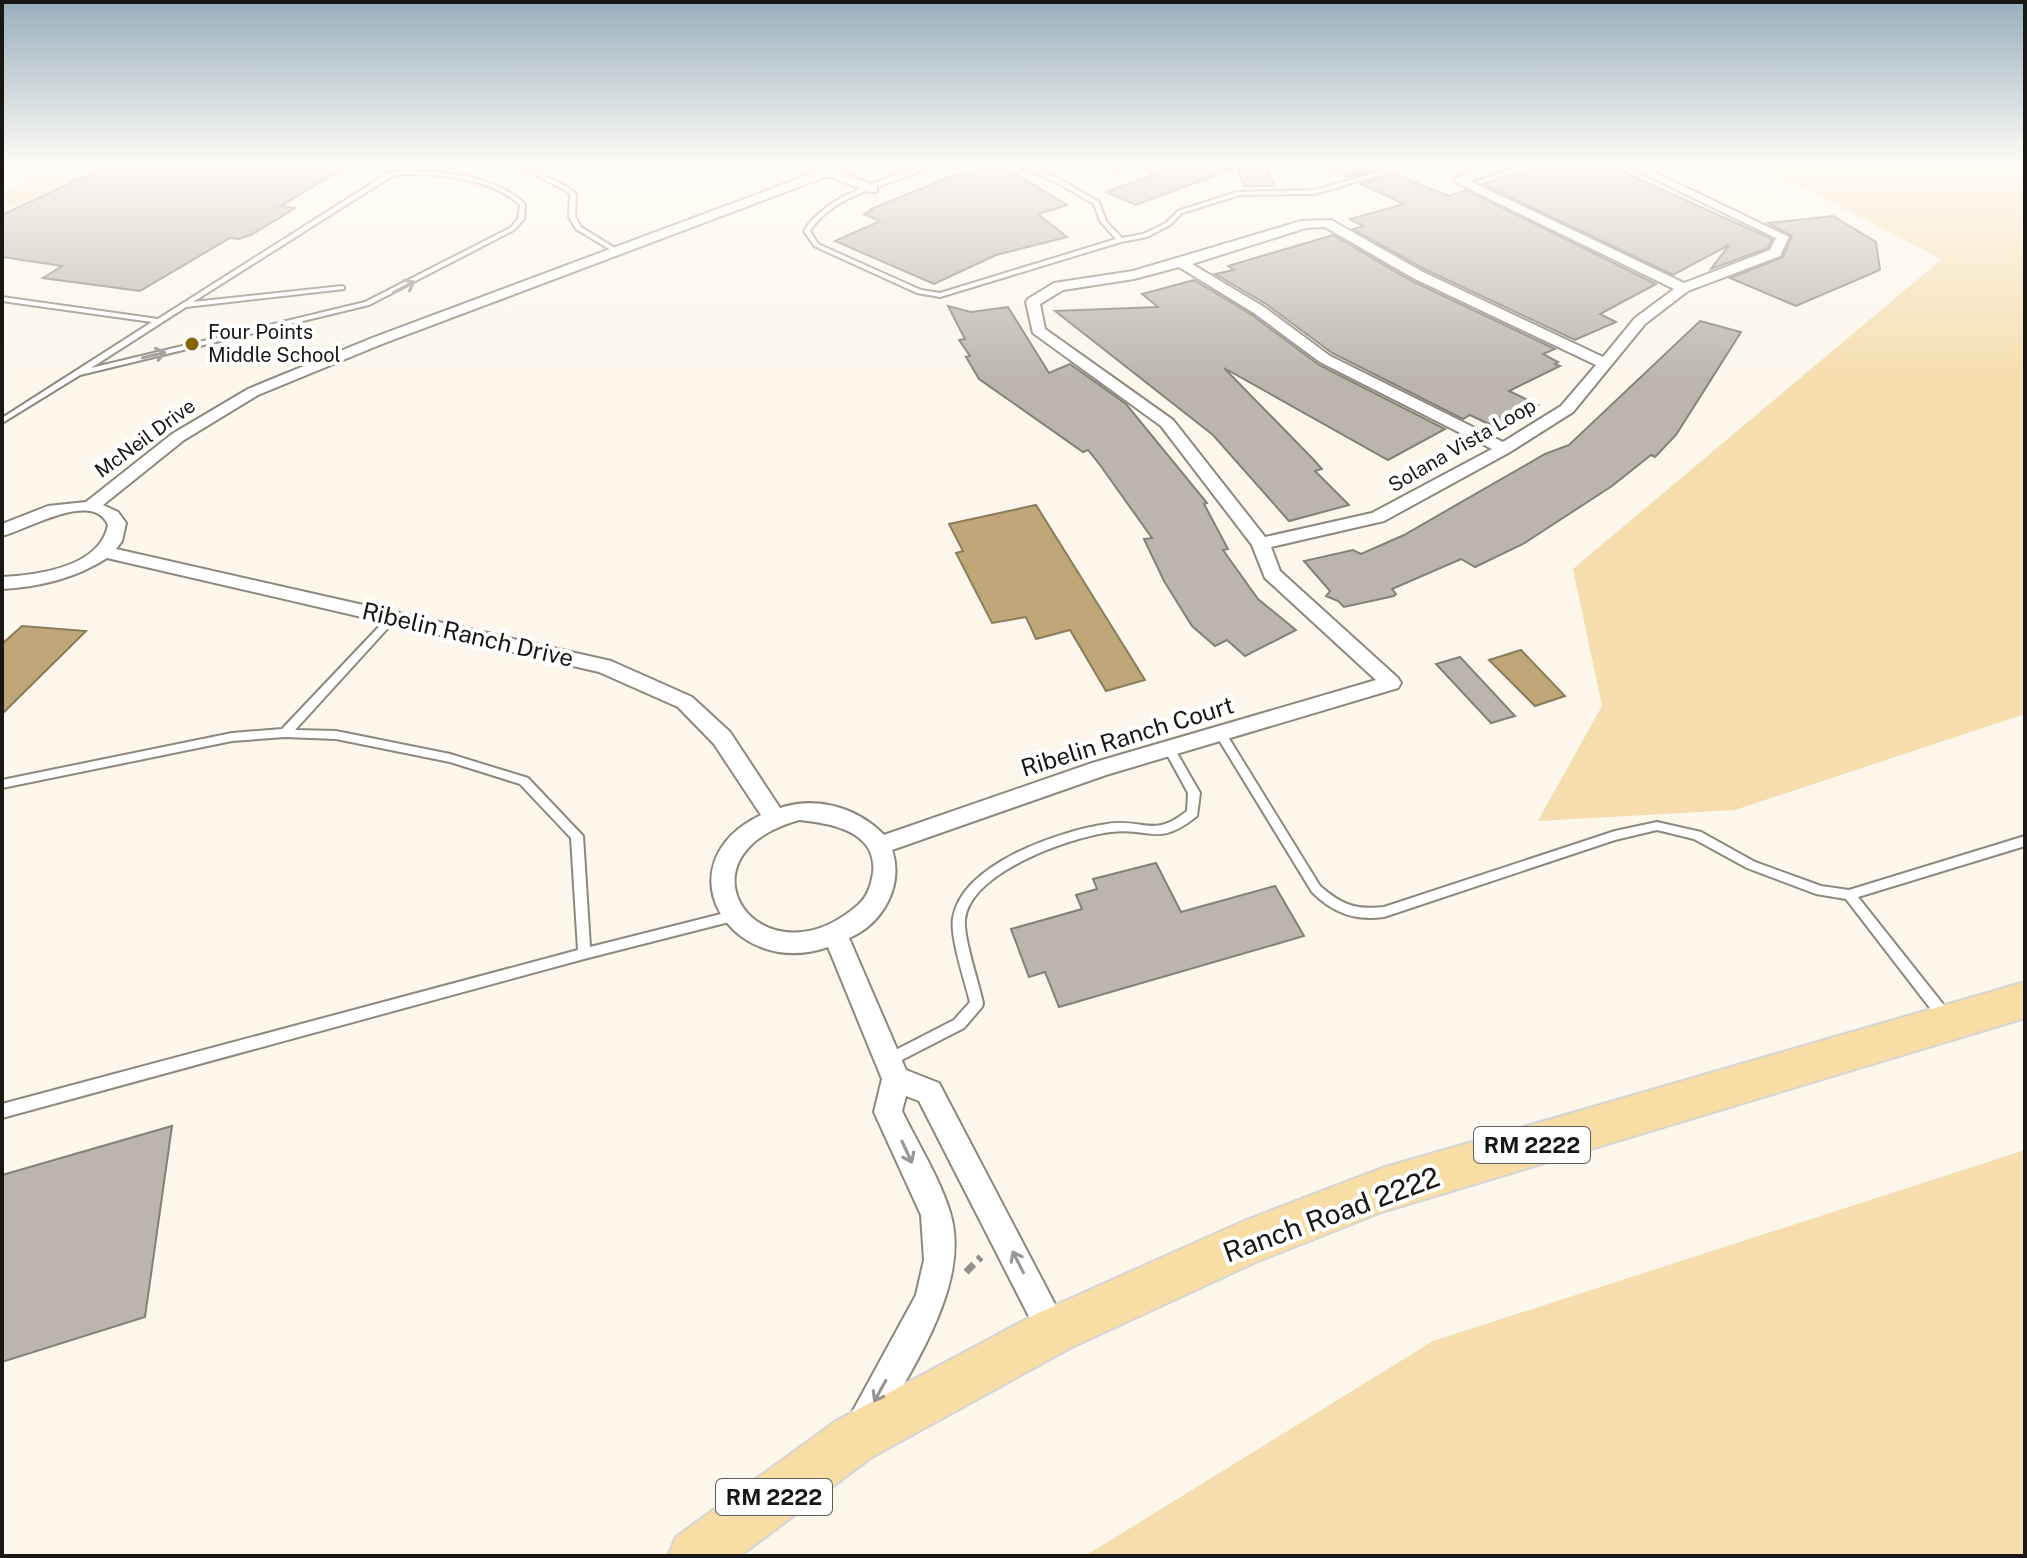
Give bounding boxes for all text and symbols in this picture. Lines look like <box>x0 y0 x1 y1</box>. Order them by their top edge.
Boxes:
one-way arrow <box>391 278 415 294</box>
place label: Four Points Middle School <box>208 320 341 367</box>
marker: Four Points Middle School <box>183 335 201 353</box>
one-way arrow <box>140 347 166 362</box>
street label: McNeil Drive <box>90 393 200 483</box>
street label: Solana Vista Loop <box>1384 393 1540 497</box>
street label: Ribelin Ranch Drive <box>360 596 576 672</box>
street label: Ribelin Ranch Court <box>1017 690 1237 782</box>
road number: RM 2222 <box>1474 1127 1590 1163</box>
one-way arrow <box>900 1139 915 1163</box>
street label: Ranch Road 2222 <box>1218 1159 1444 1269</box>
one-way arrow <box>1009 1250 1025 1274</box>
one-way arrow <box>872 1379 888 1402</box>
road number: RM 2222 <box>716 1479 832 1515</box>

